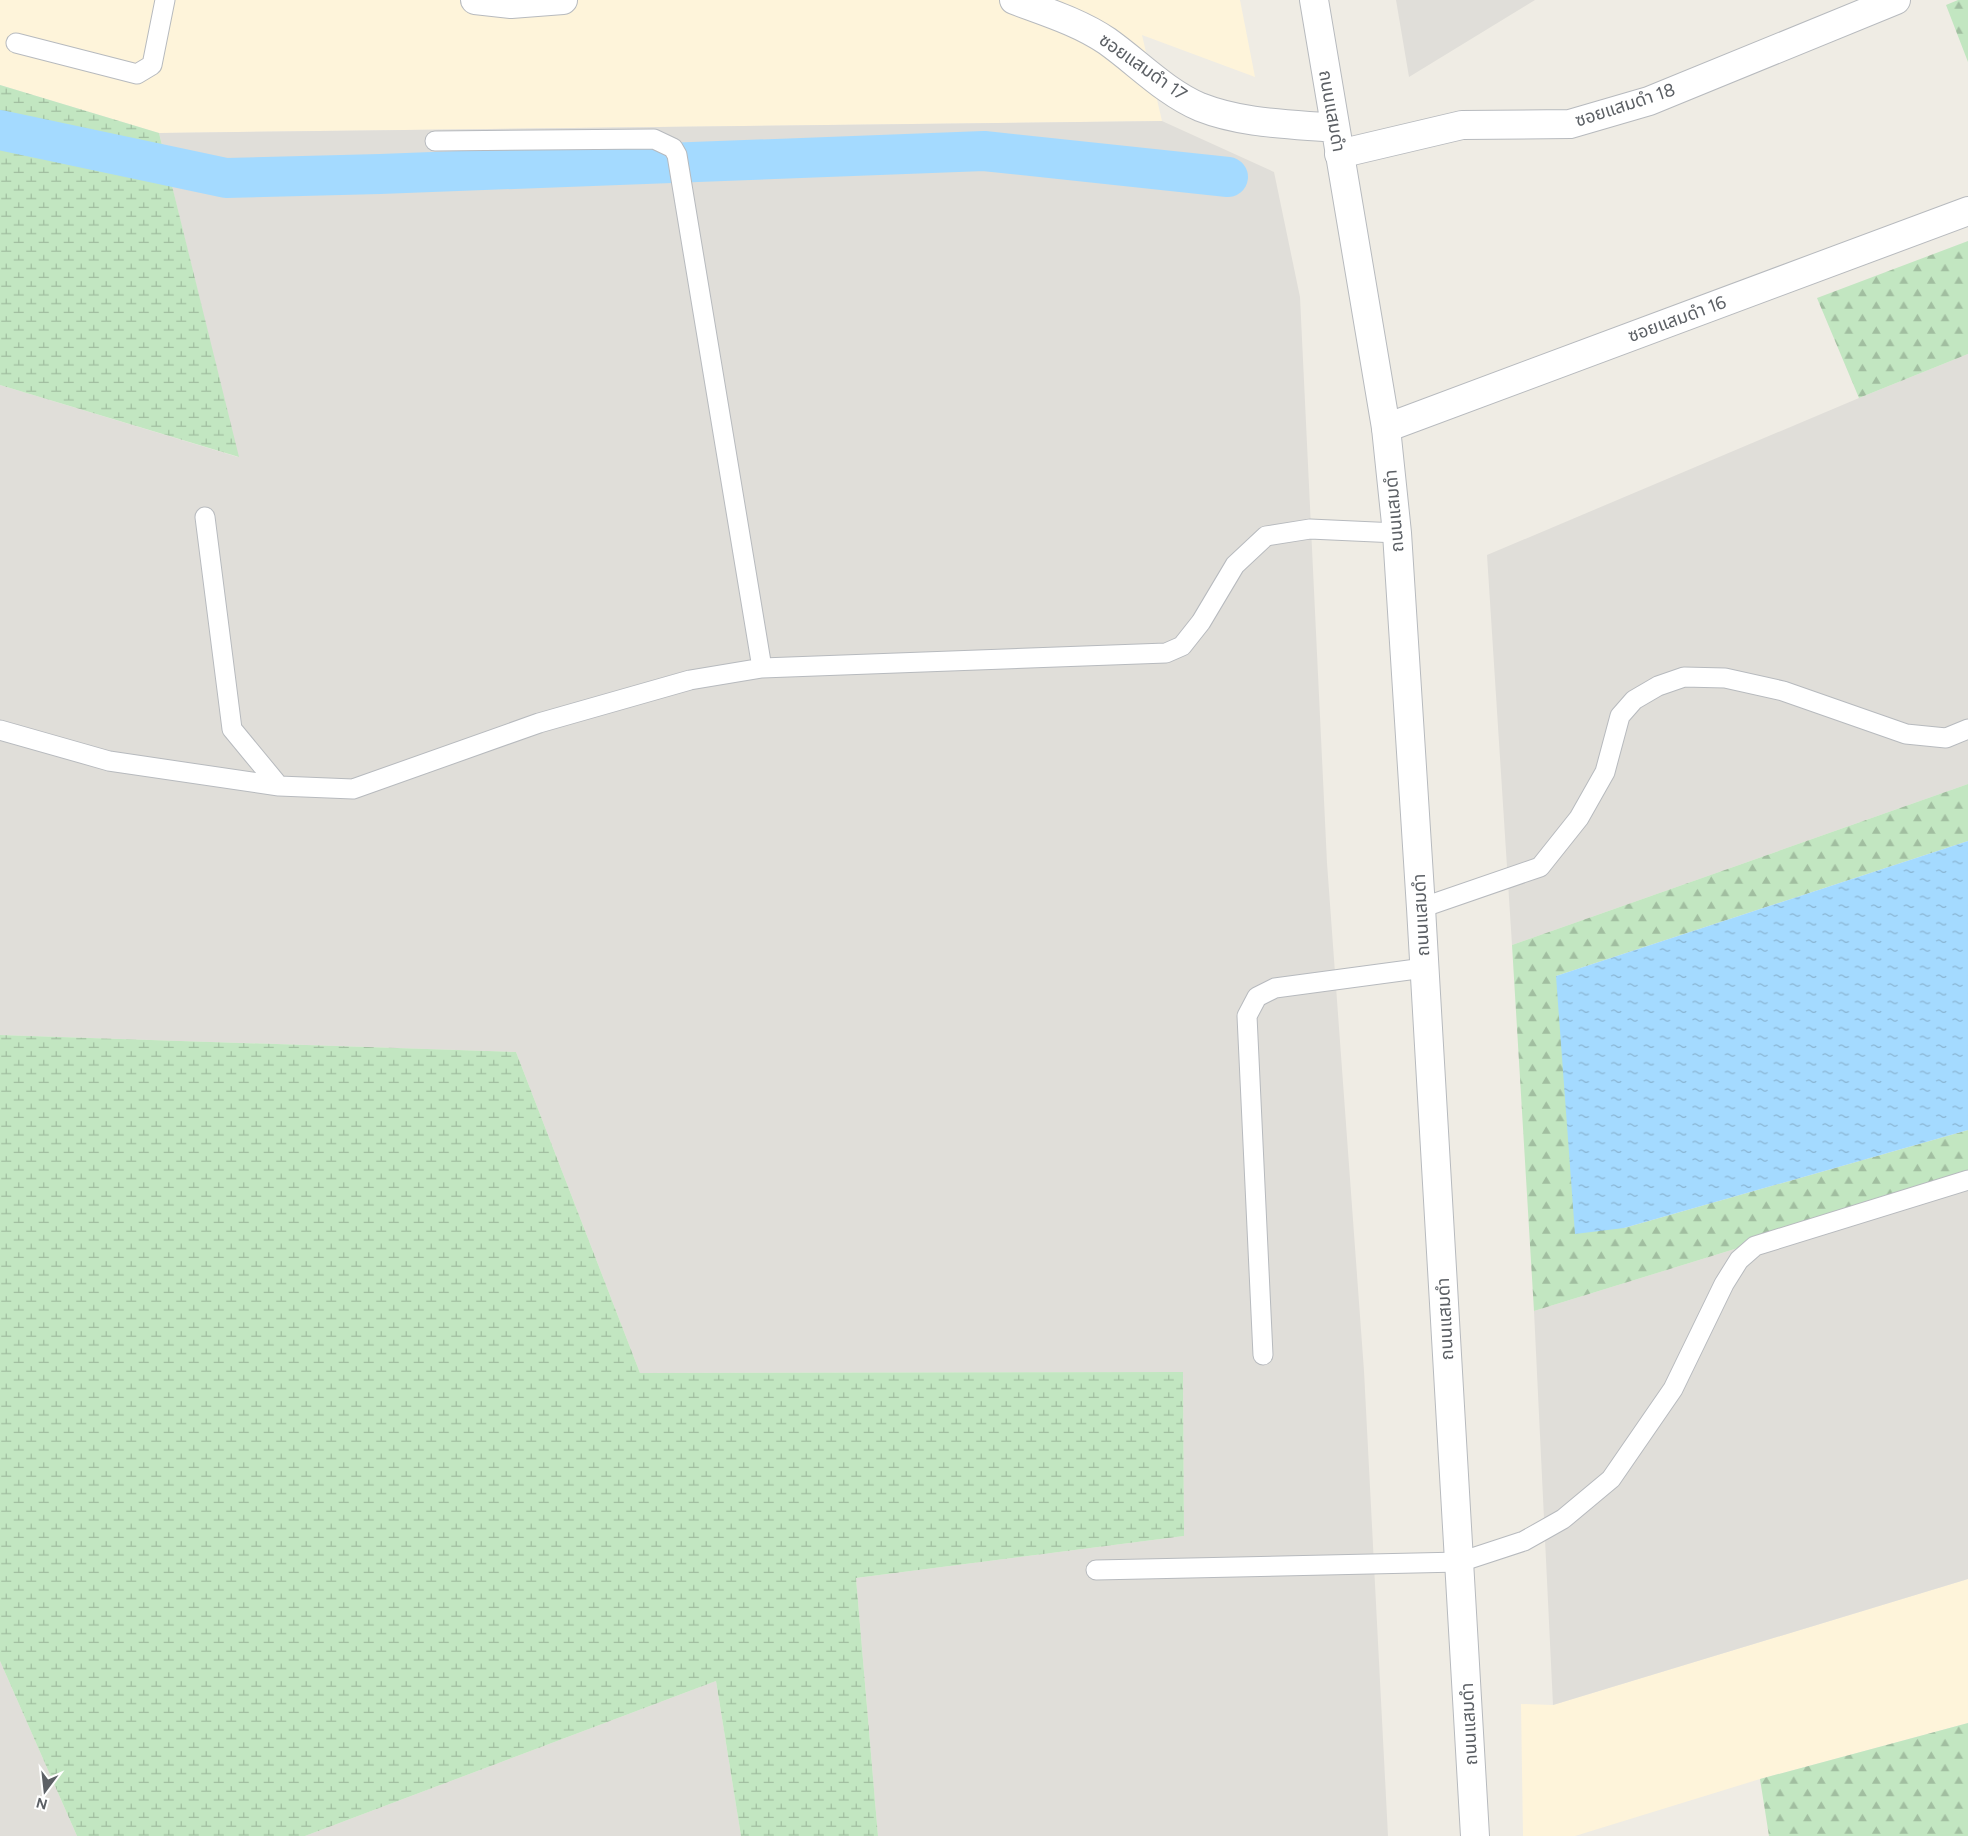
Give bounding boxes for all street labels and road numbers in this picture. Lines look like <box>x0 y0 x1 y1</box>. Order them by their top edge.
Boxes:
street label: ซอยแสมดำ 17 <box>1095 29 1192 106</box>
street label: ถนนแสมดำ <box>1314 68 1350 154</box>
street label: ซอยแสมดำ 18 <box>1572 79 1678 131</box>
street label: ซอยแสมดำ 16 <box>1625 291 1729 347</box>
street label: ถนนแสมดำ <box>1379 469 1409 553</box>
street label: ถนนแสมดำ <box>1408 873 1434 957</box>
street label: ถนนแสมดำ <box>1432 1277 1458 1361</box>
street label: ถนนแสมดำ <box>1456 1682 1482 1766</box>

